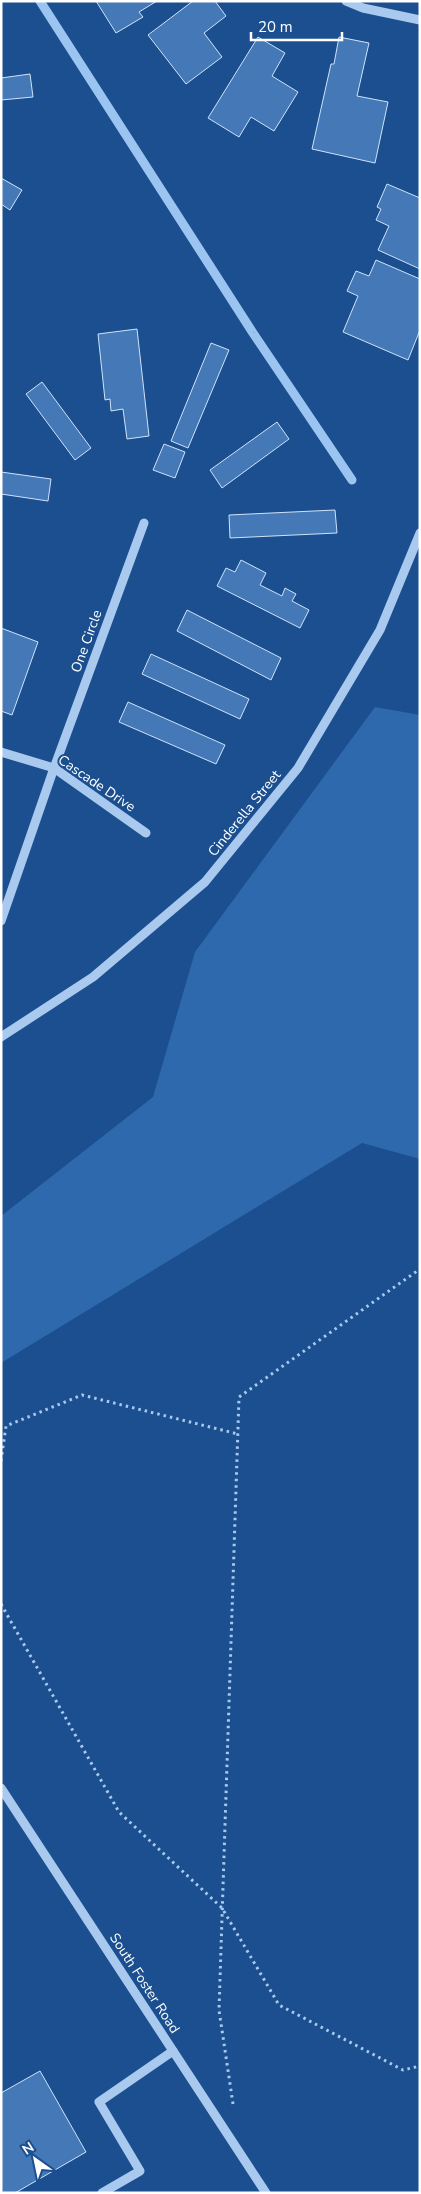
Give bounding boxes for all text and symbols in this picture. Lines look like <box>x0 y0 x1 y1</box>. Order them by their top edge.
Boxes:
scale bar <box>251 10 342 42</box>
text: 20 m <box>258 17 293 37</box>
street label: One Circle <box>66 607 107 675</box>
street label: Cascade Drive <box>54 750 139 816</box>
street label: Cinderella Street <box>204 766 285 861</box>
street label: South Foster Road <box>105 1929 184 2037</box>
north arrow <box>10 2134 60 2184</box>
text: N <box>19 2138 38 2159</box>

